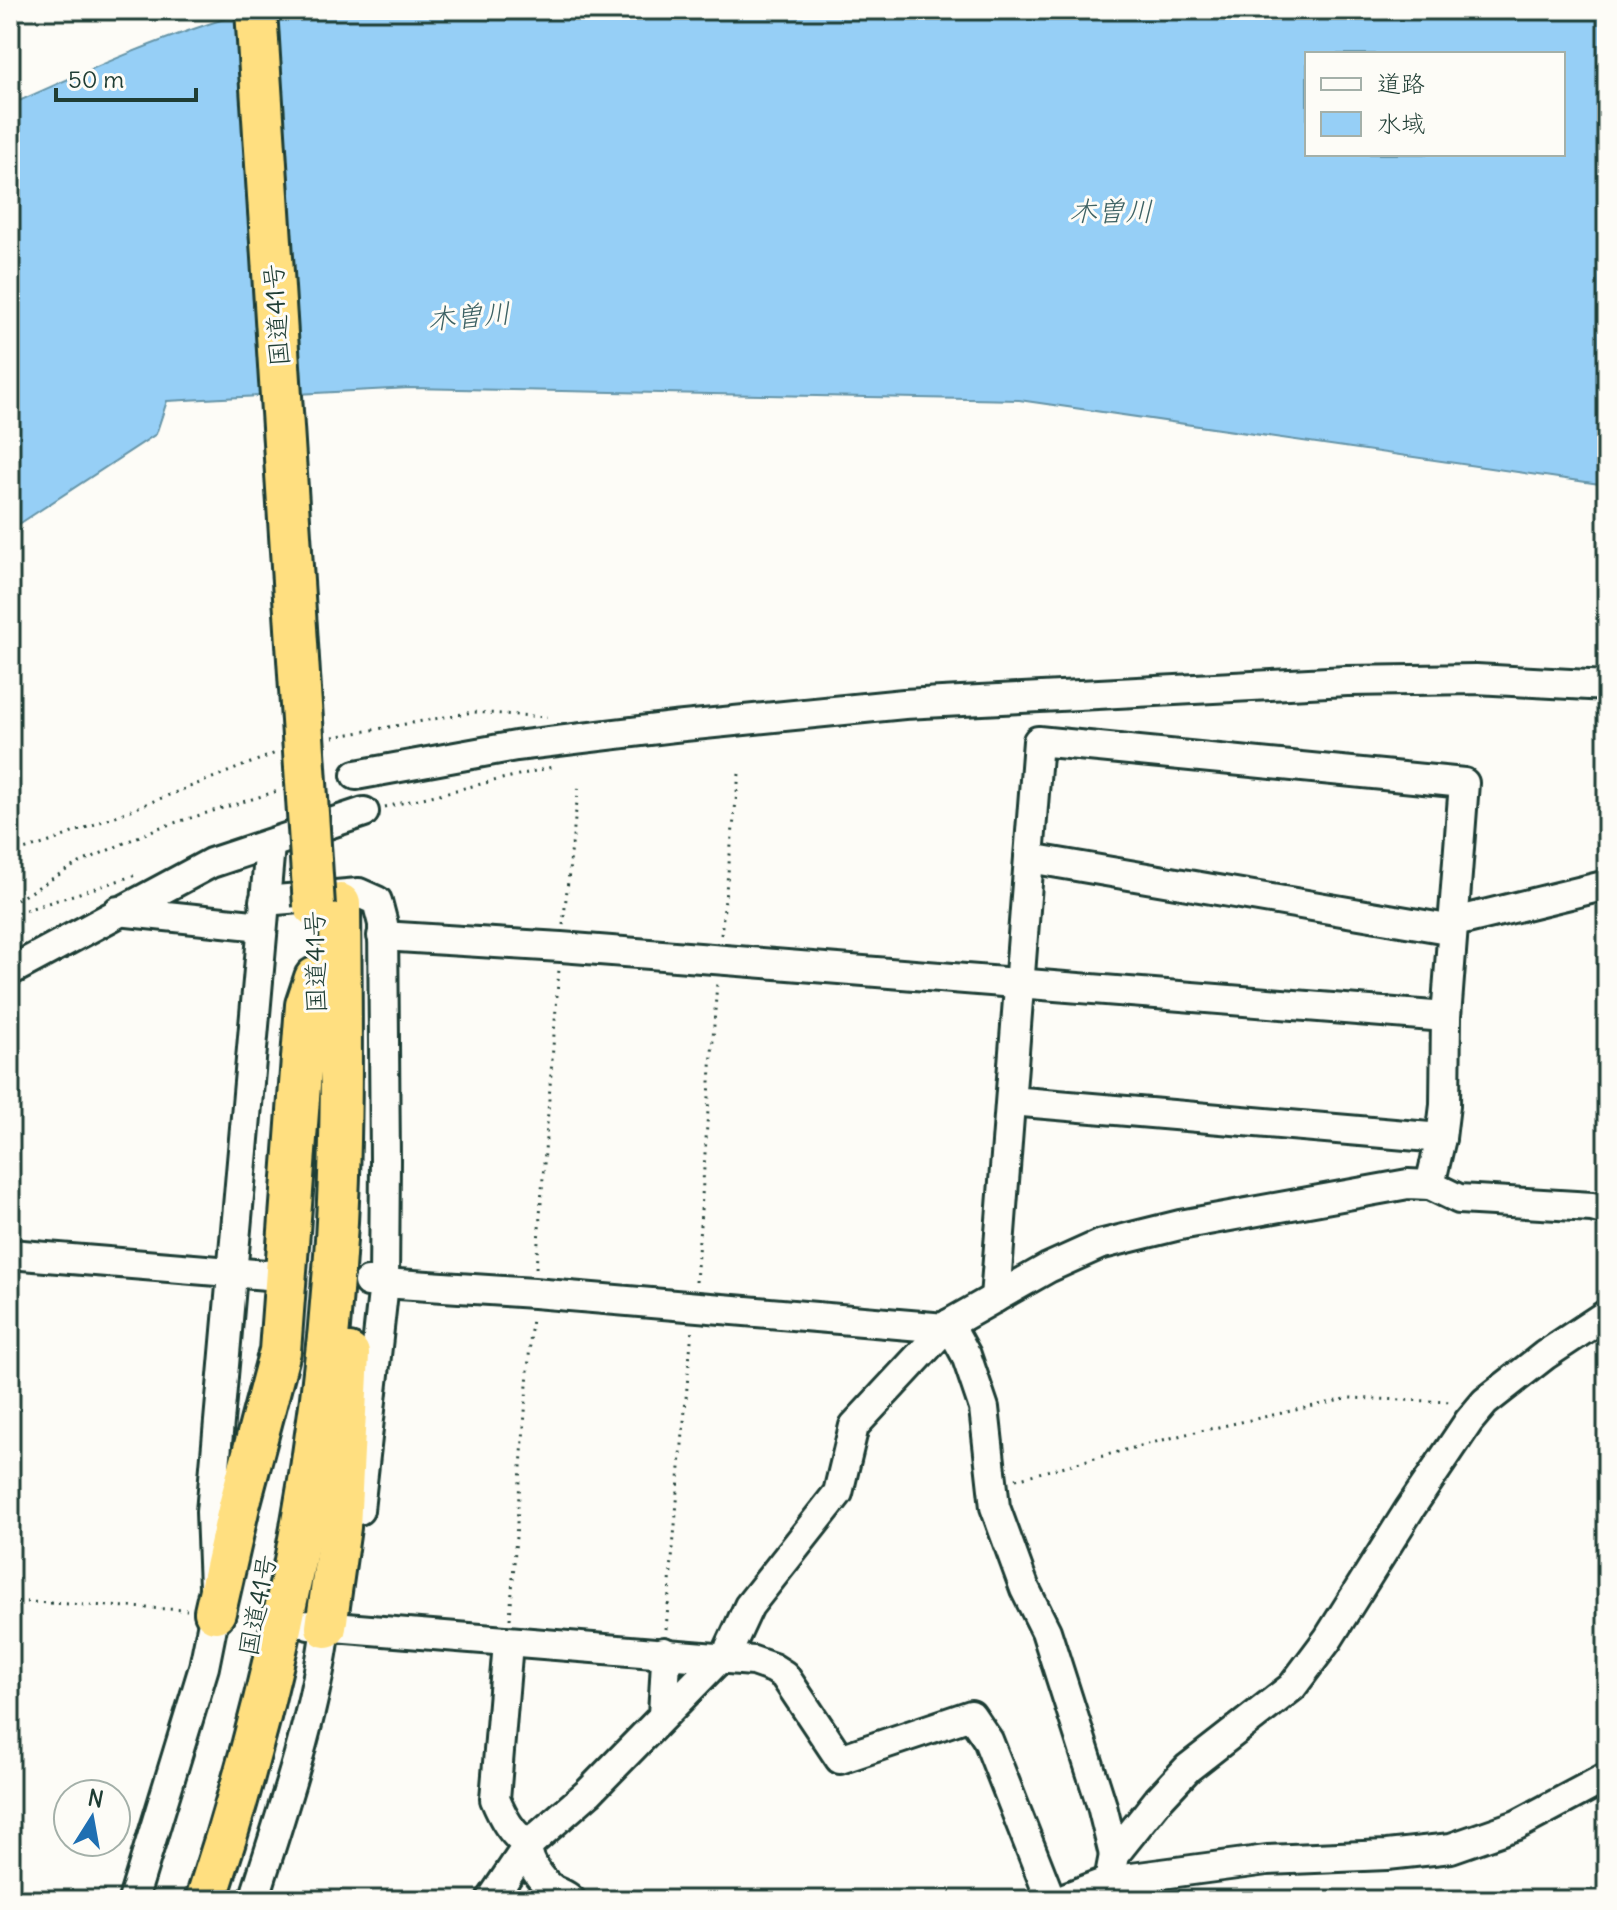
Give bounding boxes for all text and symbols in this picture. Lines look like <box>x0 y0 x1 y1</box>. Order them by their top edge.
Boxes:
scale bar <box>56 52 196 102</box>
legend <box>1305 52 1565 156</box>
text: 50 m <box>68 64 124 94</box>
text: 道路 <box>1377 68 1425 98</box>
text: 水域 <box>1377 108 1425 138</box>
water label: 木曽川 <box>1069 193 1153 229</box>
street label: 国道41号 <box>256 262 296 368</box>
water label: 木曽川 <box>426 294 512 338</box>
street label: 国道41号 <box>298 910 332 1014</box>
street label: 国道41号 <box>231 1551 283 1659</box>
north arrow <box>52 1778 132 1858</box>
text: N <box>86 1783 106 1814</box>

